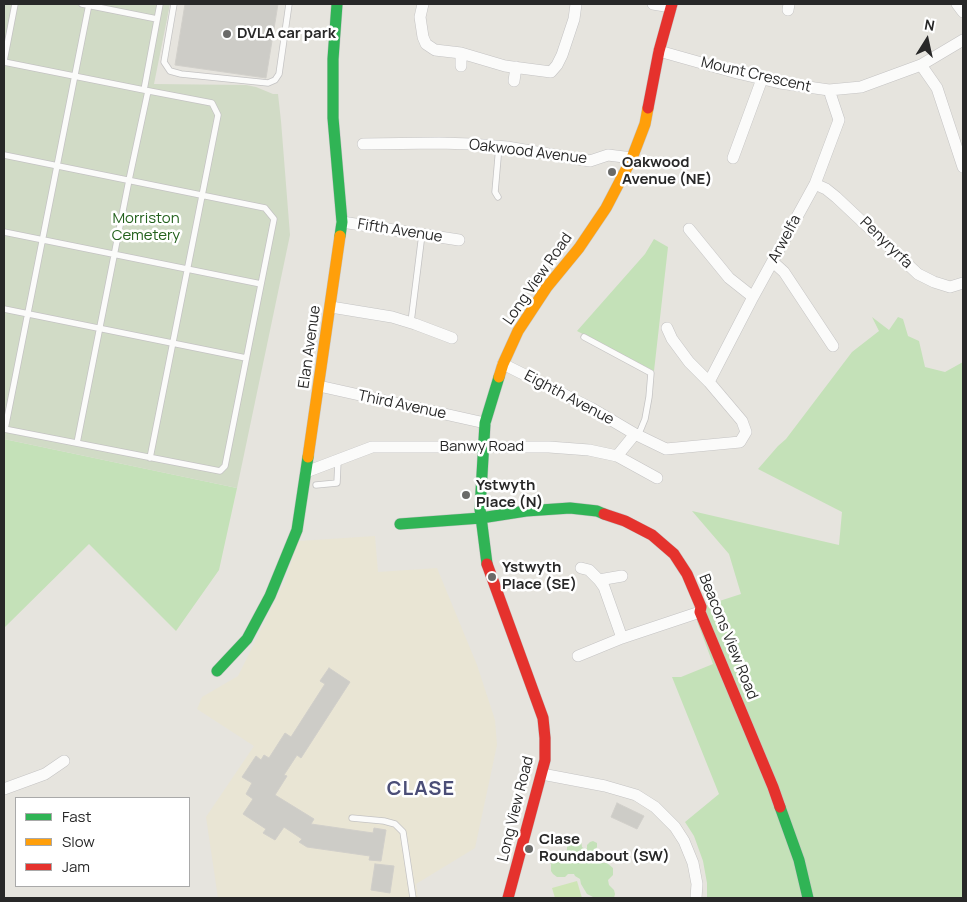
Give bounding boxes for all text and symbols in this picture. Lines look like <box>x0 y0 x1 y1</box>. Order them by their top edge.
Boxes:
north arrow <box>902 15 952 65</box>
text: N <box>923 15 936 35</box>
place label: DVLA car park <box>237 25 336 43</box>
marker: DVLA car park <box>221 28 233 40</box>
street label: Mount Crescent <box>699 54 813 96</box>
street label: Oakwood Avenue <box>468 136 588 168</box>
place label: Oakwood Avenue (NE) <box>622 154 712 189</box>
marker: Oakwood Avenue (NE) <box>606 166 618 178</box>
park label: Morriston Cemetery <box>112 210 180 245</box>
street label: Arwelfa <box>765 212 805 266</box>
street label: Penyryrfa <box>856 214 916 272</box>
street label: Fifth Avenue <box>356 215 444 247</box>
street label: Long View Road <box>500 230 576 328</box>
street label: Elan Avenue <box>295 304 325 390</box>
street label: Eighth Avenue <box>521 367 617 429</box>
street label: Third Avenue <box>356 387 448 423</box>
street label: Banwy Road <box>440 438 524 456</box>
place label: Ystwyth Place (N) <box>476 477 543 512</box>
marker: Ystwyth Place (N) <box>460 489 472 501</box>
place label: Ystwyth Place (SE) <box>502 559 577 594</box>
marker: Ystwyth Place (SE) <box>486 571 498 583</box>
street label: Beacons View Road <box>695 572 761 702</box>
street label: Long View Road <box>494 754 538 864</box>
district label: CLASE <box>386 777 456 801</box>
legend <box>15 797 190 887</box>
text: Fast <box>62 806 91 827</box>
text: Slow <box>62 831 95 852</box>
place label: Clase Roundabout (SW) <box>539 831 670 866</box>
marker: Clase Roundabout (SW) <box>523 843 535 855</box>
text: Jam <box>62 856 90 877</box>

